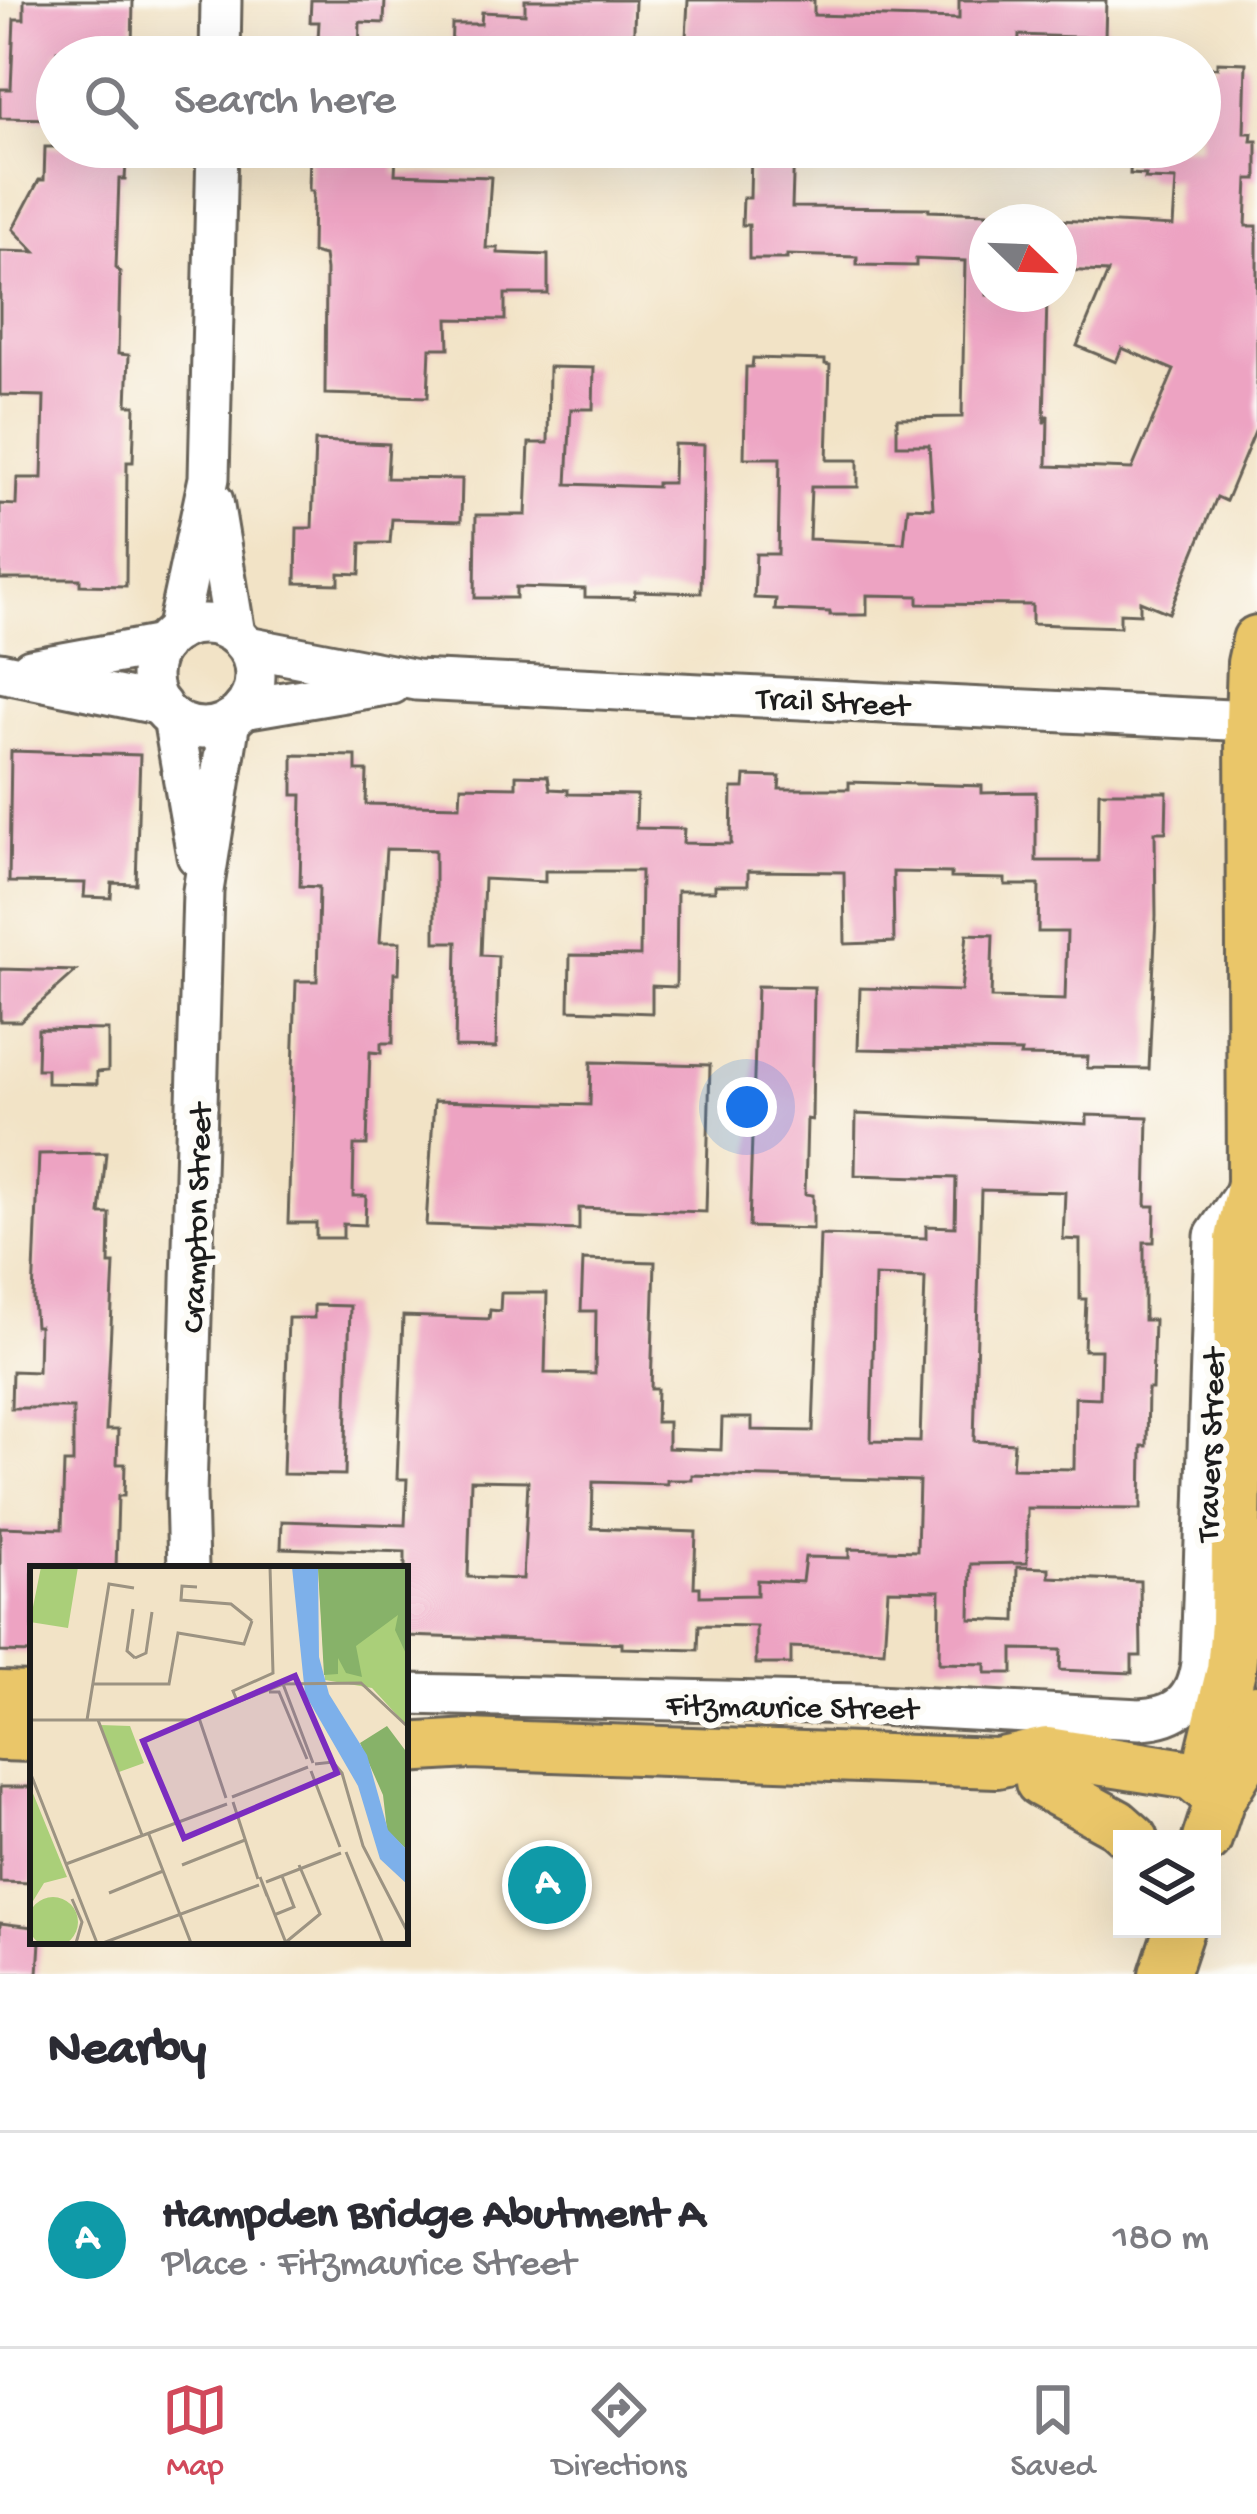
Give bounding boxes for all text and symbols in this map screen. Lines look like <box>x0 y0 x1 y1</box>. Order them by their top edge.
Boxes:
search box <box>36 36 1221 168</box>
icon: search <box>78 69 144 135</box>
text: Search here <box>174 76 396 129</box>
north arrow <box>969 204 1077 312</box>
street label: Trail Street <box>753 682 913 728</box>
your location <box>717 1077 777 1137</box>
street label: Crampton Street <box>177 1100 223 1334</box>
street label: Travers Street <box>1192 1345 1236 1545</box>
inset map <box>30 1566 408 1944</box>
street label: Fitzmaurice Street <box>664 1689 921 1731</box>
map controls <box>1113 1830 1221 1938</box>
button: layers <box>1113 1830 1221 1938</box>
pin: A <box>508 1840 586 1930</box>
text: Nearby <box>48 2022 206 2082</box>
text: Hampden Bridge Abutment A <box>162 2190 705 2243</box>
text: A <box>75 2217 99 2263</box>
text: 180 m <box>1113 2217 1209 2263</box>
text: Place · Fitzmaurice Street <box>162 2243 576 2289</box>
tab: Map <box>162 2377 228 2487</box>
tab: Directions <box>552 2377 686 2487</box>
tab: Saved <box>1010 2377 1095 2487</box>

